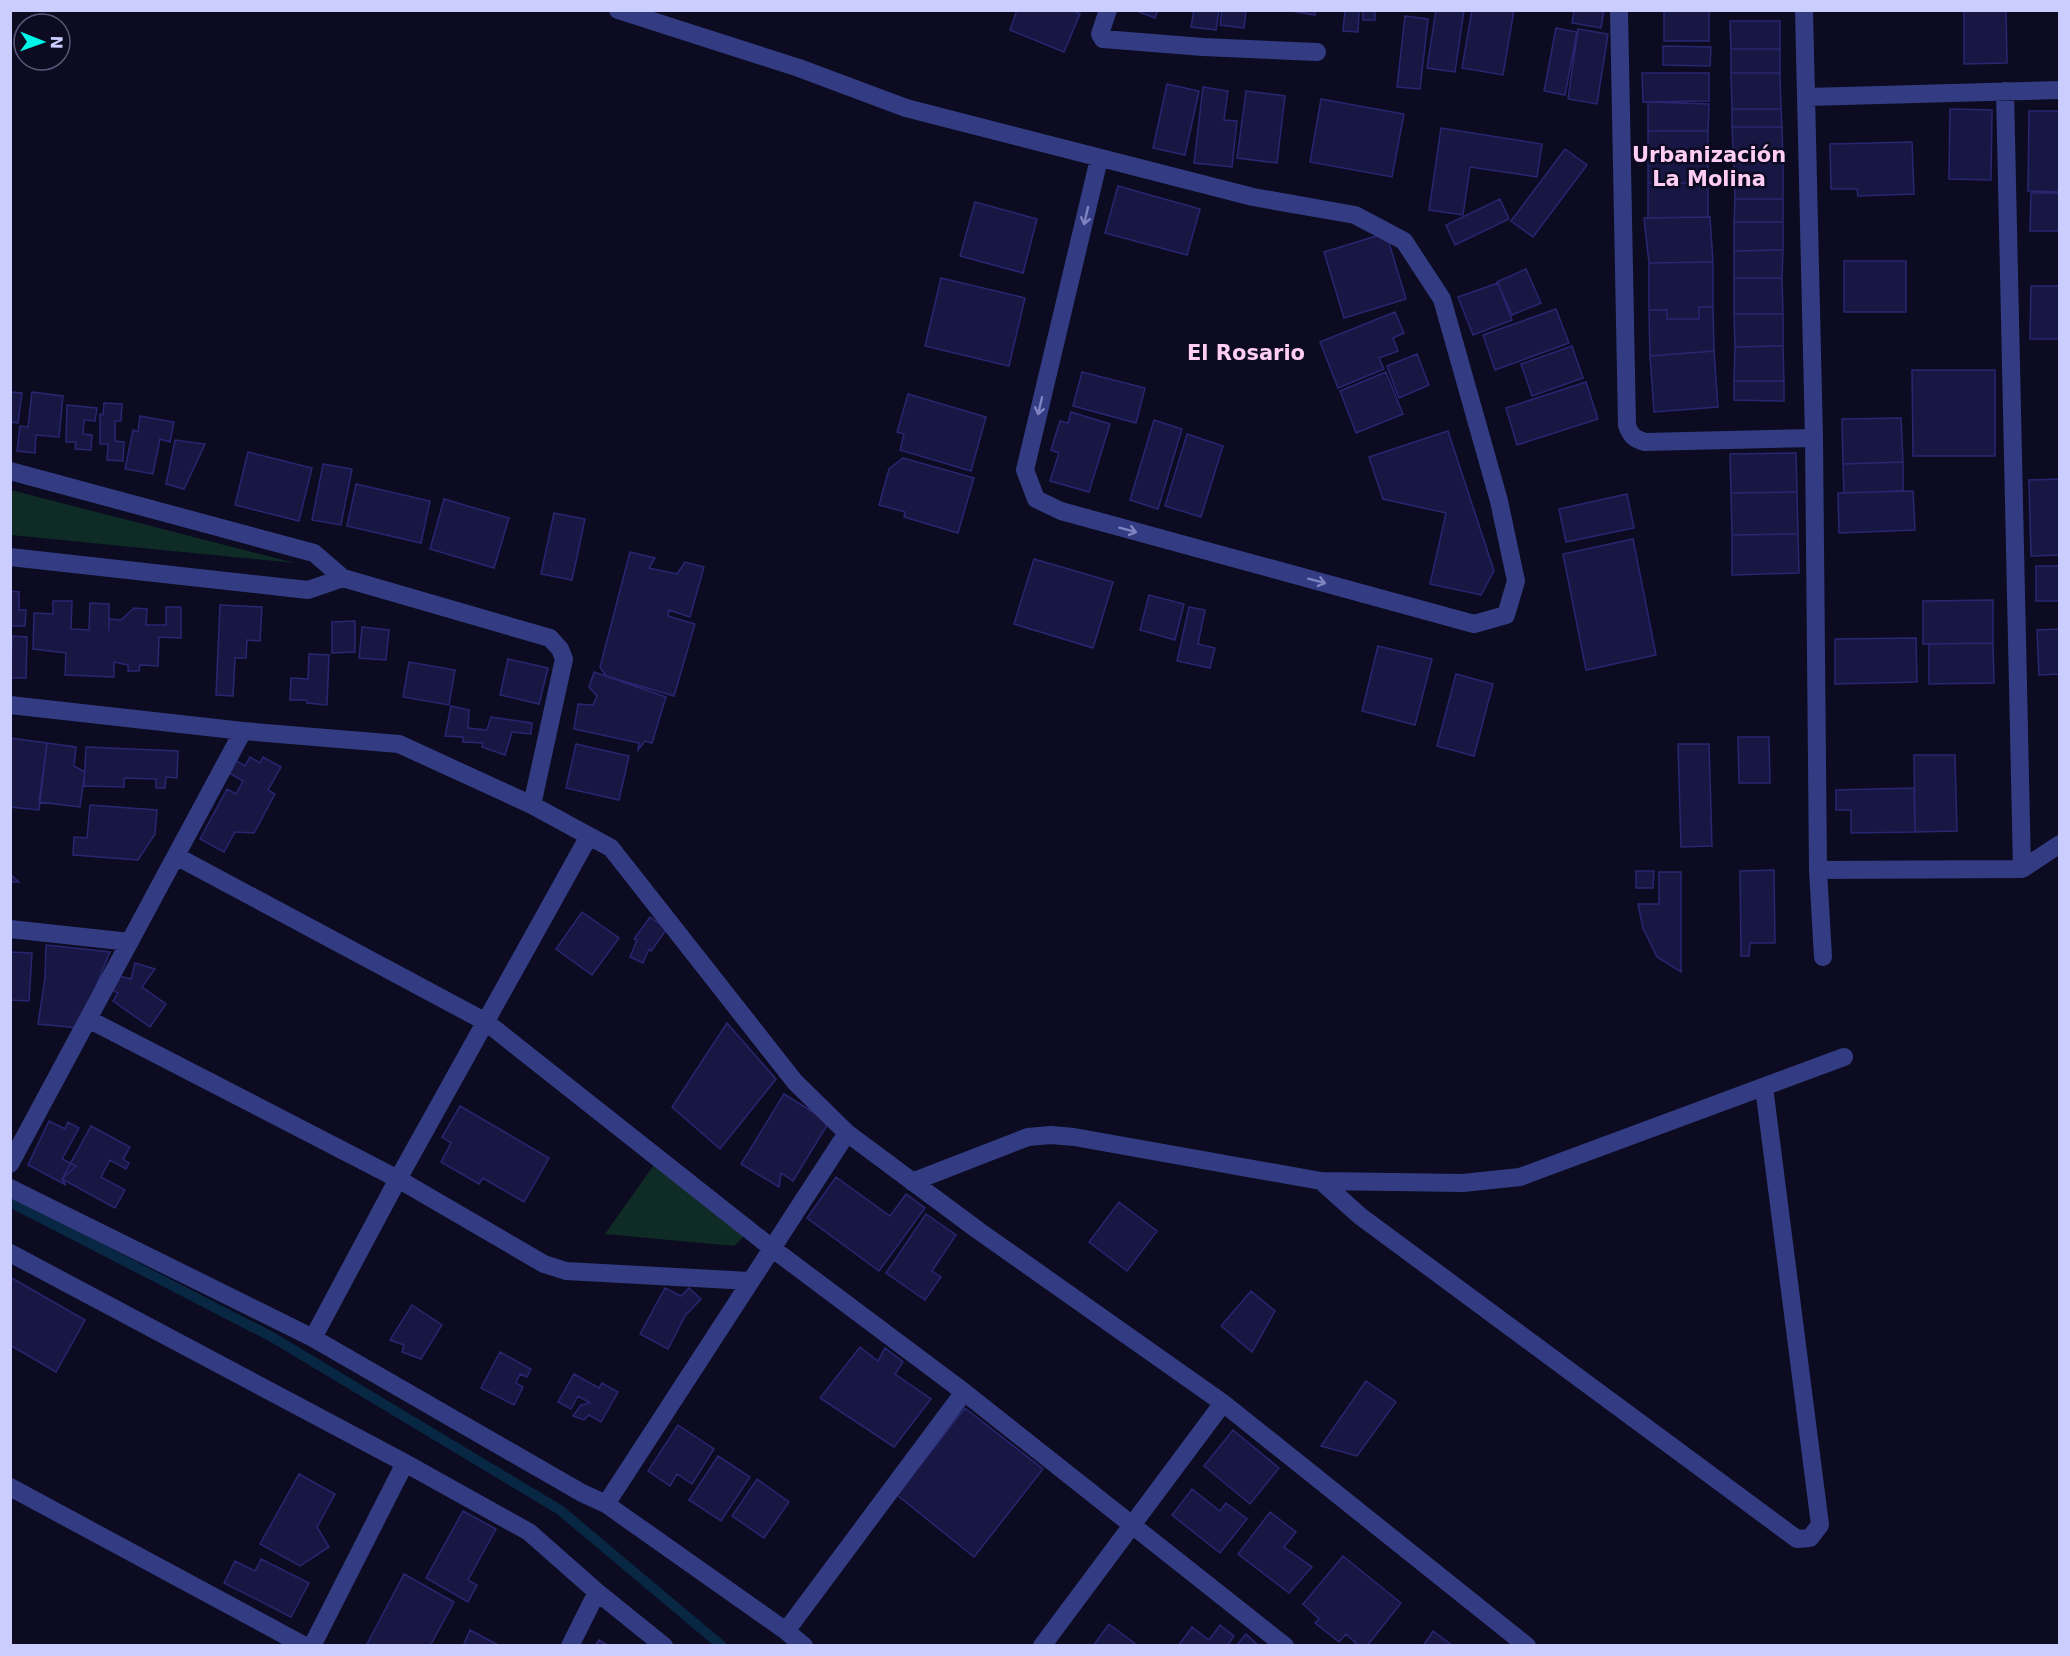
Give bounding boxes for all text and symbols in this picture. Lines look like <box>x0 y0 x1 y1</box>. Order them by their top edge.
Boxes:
north arrow <box>12 12 72 72</box>
text: N <box>47 35 66 49</box>
district label: Urbanización La Molina <box>1632 143 1786 191</box>
one-way arrow <box>1079 206 1091 225</box>
district label: El Rosario <box>1187 341 1305 365</box>
one-way arrow <box>1034 396 1046 415</box>
one-way arrow <box>1119 524 1138 536</box>
one-way arrow <box>1307 576 1326 588</box>

